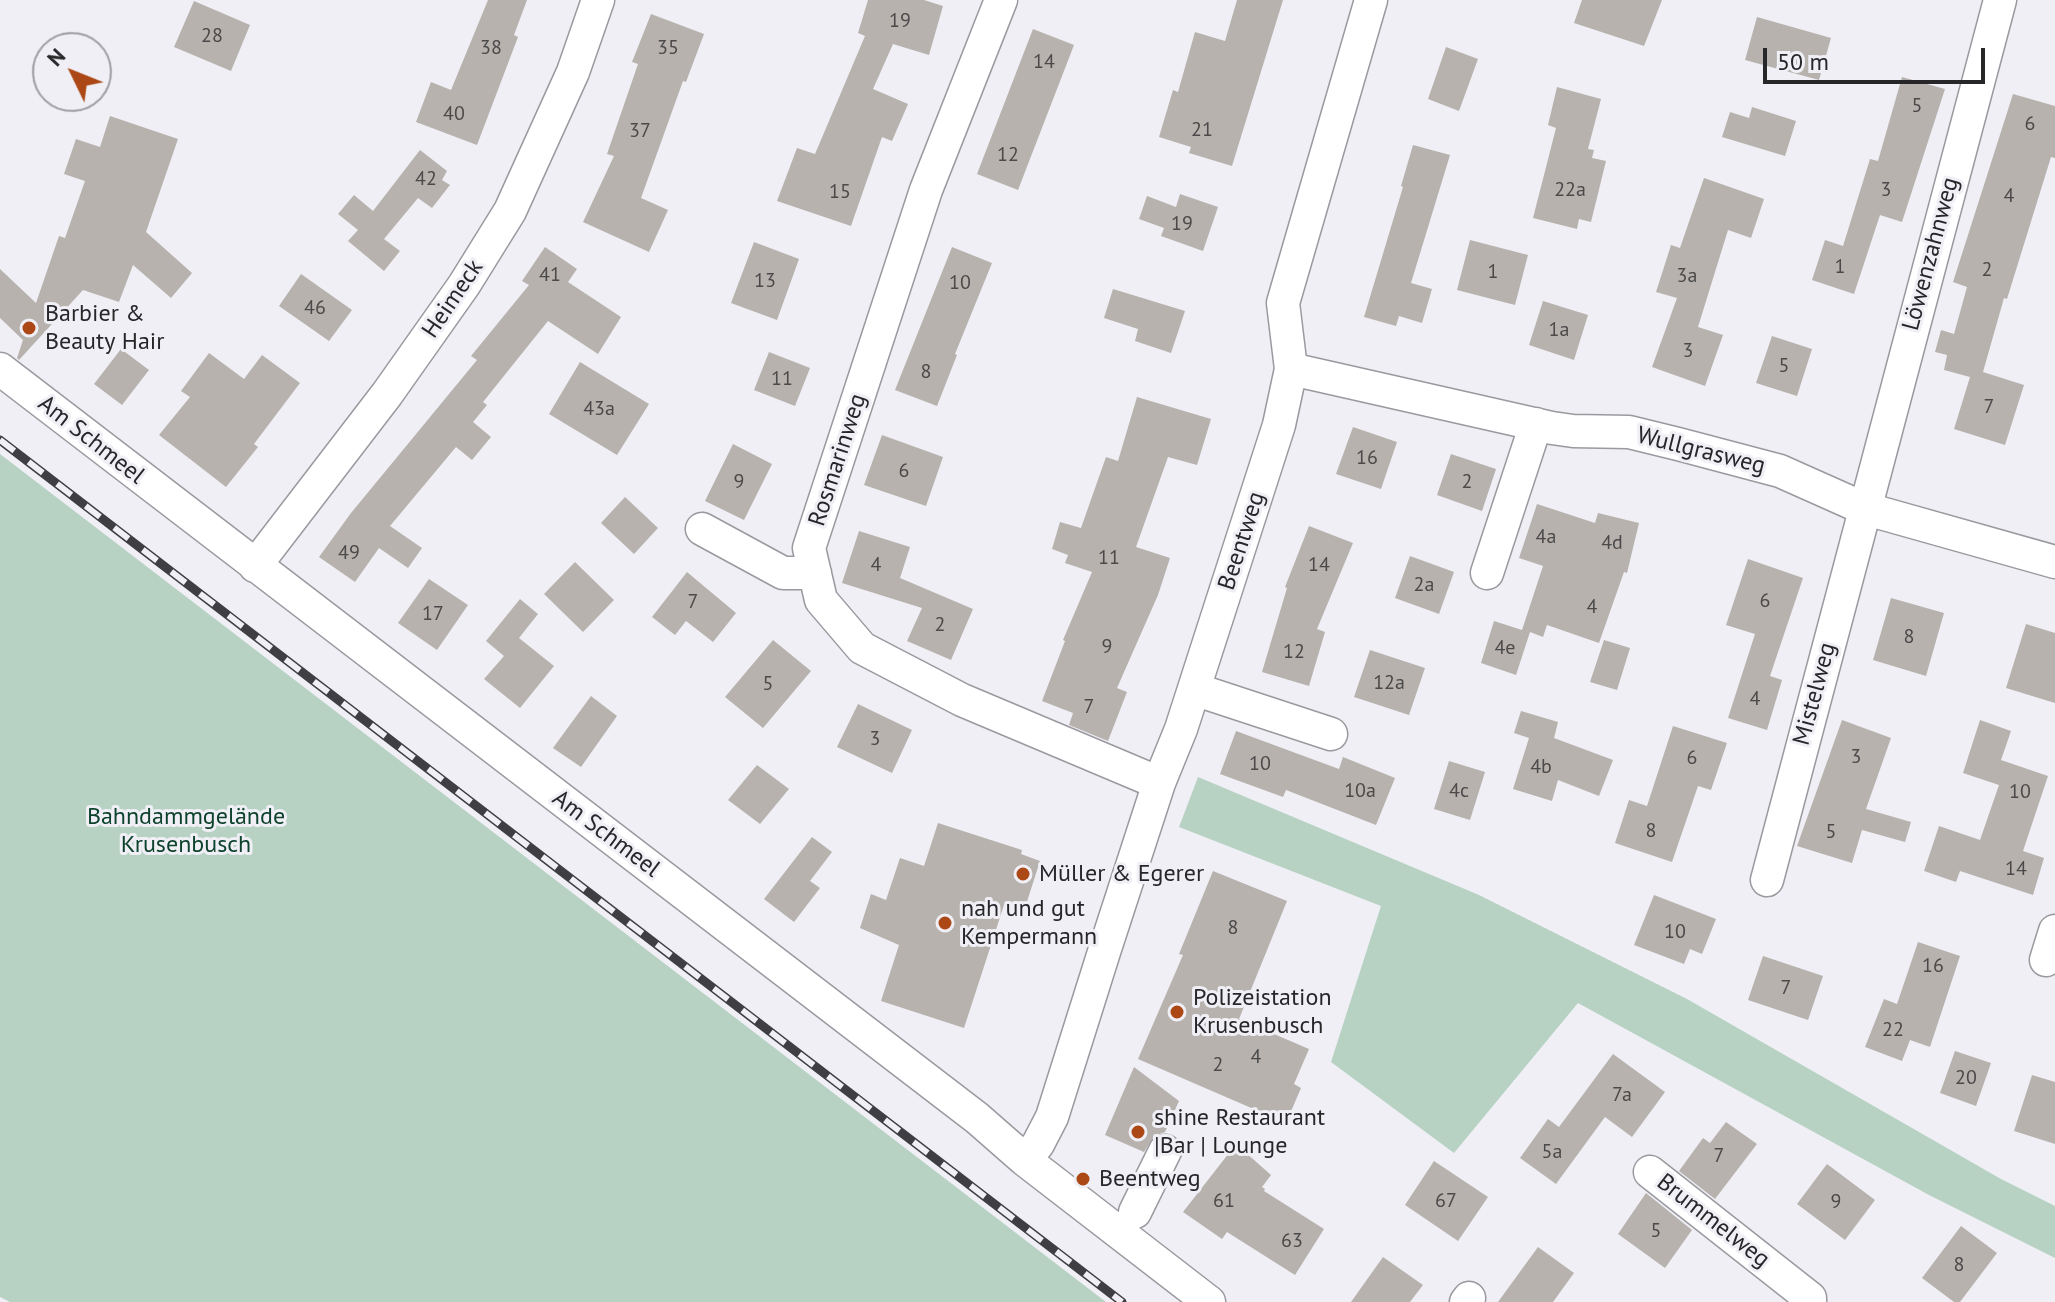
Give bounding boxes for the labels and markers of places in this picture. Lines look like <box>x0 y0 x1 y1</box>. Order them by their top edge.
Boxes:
place label: Barbier & Beauty Hair <box>45 300 164 356</box>
marker: Barbier & Beauty Hair <box>20 319 38 337</box>
place label: Müller & Egerer <box>1039 860 1204 888</box>
marker: Müller & Egerer <box>1014 865 1032 883</box>
place label: nah und gut Kempermann <box>961 895 1097 951</box>
marker: nah und gut Kempermann <box>936 914 954 932</box>
place label: Polizeistation Krusenbusch <box>1193 984 1332 1040</box>
marker: Polizeistation Krusenbusch <box>1168 1003 1186 1021</box>
place label: shine Restaurant |Bar | Lounge <box>1154 1104 1325 1160</box>
marker: shine Restaurant |Bar | Lounge <box>1129 1123 1147 1141</box>
place label: Beentweg <box>1099 1165 1201 1193</box>
marker: Beentweg <box>1074 1170 1092 1188</box>

